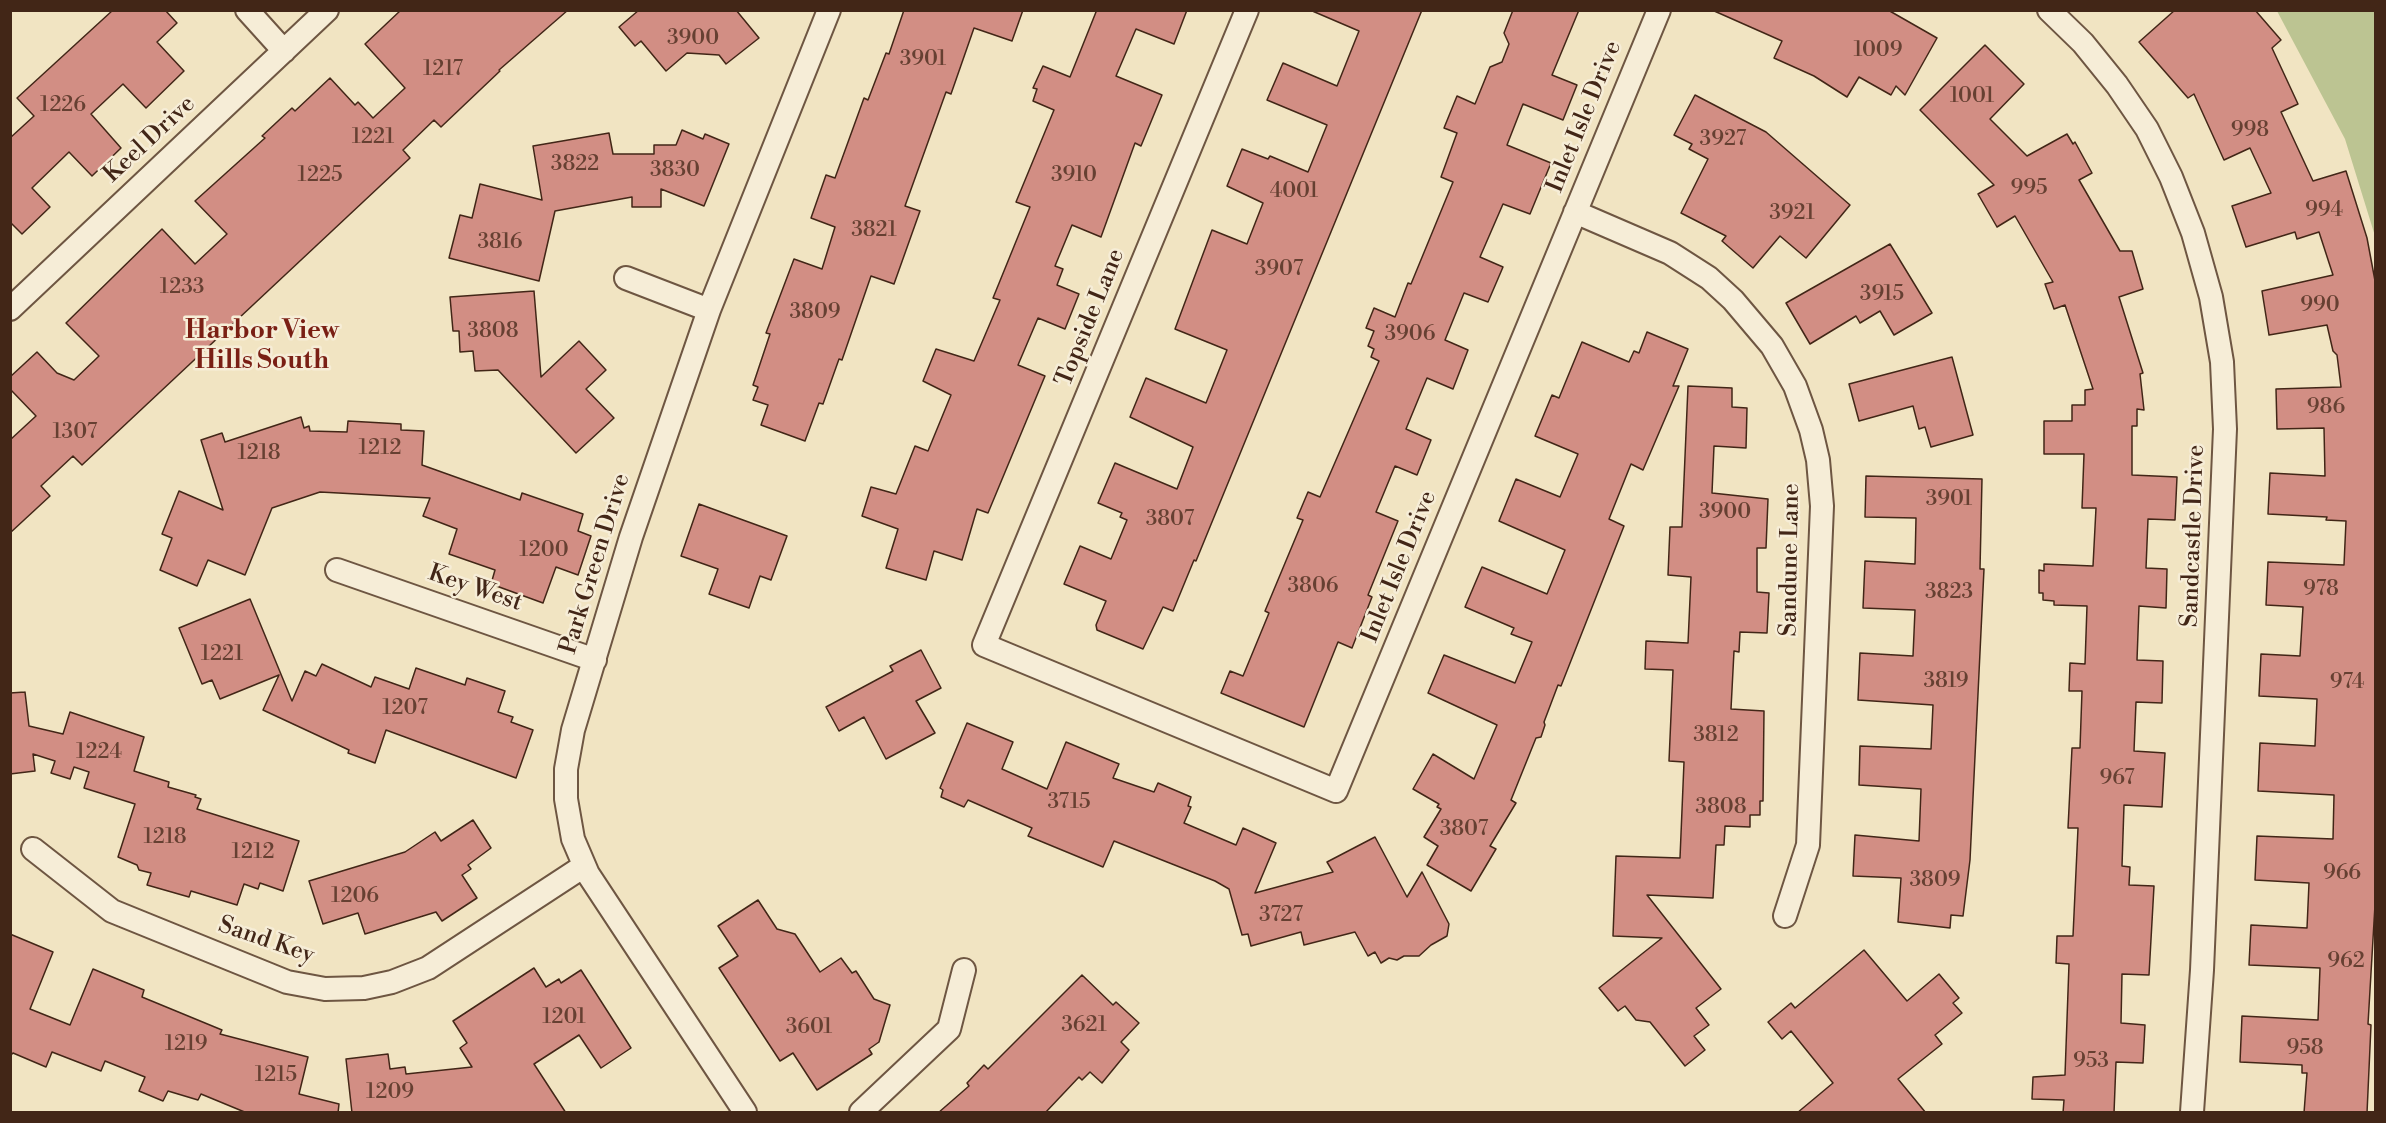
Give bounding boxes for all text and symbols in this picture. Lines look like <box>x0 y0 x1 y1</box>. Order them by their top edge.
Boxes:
house number: 3900 <box>667 26 719 52</box>
street label: Inlet Isle Drive <box>1542 37 1628 197</box>
house number: 1009 <box>1854 38 1902 64</box>
house number: 3901 <box>900 47 946 73</box>
house number: 1217 <box>423 57 463 83</box>
house number: 1001 <box>1950 84 1994 110</box>
street label: Keel Drive <box>98 90 202 190</box>
house number: 1226 <box>40 93 86 119</box>
house number: 998 <box>2231 118 2269 144</box>
house number: 1221 <box>352 125 394 151</box>
house number: 3927 <box>1700 127 1746 153</box>
house number: 3822 <box>551 152 599 178</box>
house number: 3830 <box>650 158 700 184</box>
house number: 1225 <box>298 163 342 189</box>
house number: 3910 <box>1051 163 1097 189</box>
house number: 995 <box>2010 176 2048 202</box>
house number: 4001 <box>1270 179 1318 205</box>
house number: 994 <box>2305 198 2343 224</box>
house number: 3921 <box>1769 201 1815 227</box>
house number: 3821 <box>851 218 897 244</box>
house number: 3816 <box>477 230 523 256</box>
street label: Topside Lane <box>1050 245 1132 391</box>
house number: 3907 <box>1255 257 1303 283</box>
house number: 1233 <box>160 275 204 301</box>
house number: 3915 <box>1860 282 1904 308</box>
house number: 990 <box>2300 293 2340 319</box>
house number: 3809 <box>789 300 841 326</box>
district label: Harbor View Hills South <box>185 316 339 378</box>
house number: 3808 <box>467 319 519 345</box>
house number: 3906 <box>1385 322 1435 348</box>
house number: 986 <box>2307 395 2345 421</box>
house number: 1307 <box>53 420 97 446</box>
house number: 1212 <box>358 436 402 462</box>
house number: 1218 <box>237 441 281 467</box>
street label: Sandcastle Drive <box>2176 444 2212 628</box>
street label: Park Green Drive <box>555 470 637 658</box>
street label: Sandune Lane <box>1775 483 1807 637</box>
street label: Inlet Isle Drive <box>1357 487 1443 647</box>
house number: 3901 <box>1926 487 1972 513</box>
house number: 3900 <box>1699 500 1751 526</box>
house number: 3807 <box>1146 507 1194 533</box>
house number: 1200 <box>519 538 569 564</box>
street label: Key West <box>424 559 526 619</box>
house number: 3806 <box>1287 574 1339 600</box>
house number: 978 <box>2303 577 2339 603</box>
house number: 3823 <box>1925 580 1973 606</box>
house number: 1221 <box>201 642 243 668</box>
house number: 3819 <box>1923 669 1969 695</box>
house number: 974 <box>2330 670 2364 696</box>
house number: 1207 <box>382 696 428 722</box>
house number: 3812 <box>1693 723 1739 749</box>
house number: 1224 <box>76 740 122 766</box>
house number: 967 <box>2100 766 2134 792</box>
house number: 3715 <box>1047 790 1091 816</box>
house number: 3808 <box>1695 795 1747 821</box>
house number: 3807 <box>1440 817 1488 843</box>
house number: 1218 <box>143 825 187 851</box>
house number: 1212 <box>231 840 275 866</box>
house number: 966 <box>2323 861 2361 887</box>
house number: 3809 <box>1909 868 1961 894</box>
house number: 1206 <box>331 884 379 910</box>
house number: 3727 <box>1259 903 1303 929</box>
street label: Sand Key <box>214 911 318 971</box>
house number: 962 <box>2327 949 2365 975</box>
house number: 1201 <box>542 1005 586 1031</box>
house number: 3621 <box>1061 1013 1107 1039</box>
house number: 3601 <box>786 1015 832 1041</box>
house number: 1219 <box>165 1032 207 1058</box>
house number: 958 <box>2286 1036 2324 1062</box>
house number: 953 <box>2073 1049 2109 1075</box>
house number: 1215 <box>255 1063 297 1089</box>
house number: 1209 <box>366 1080 414 1106</box>

